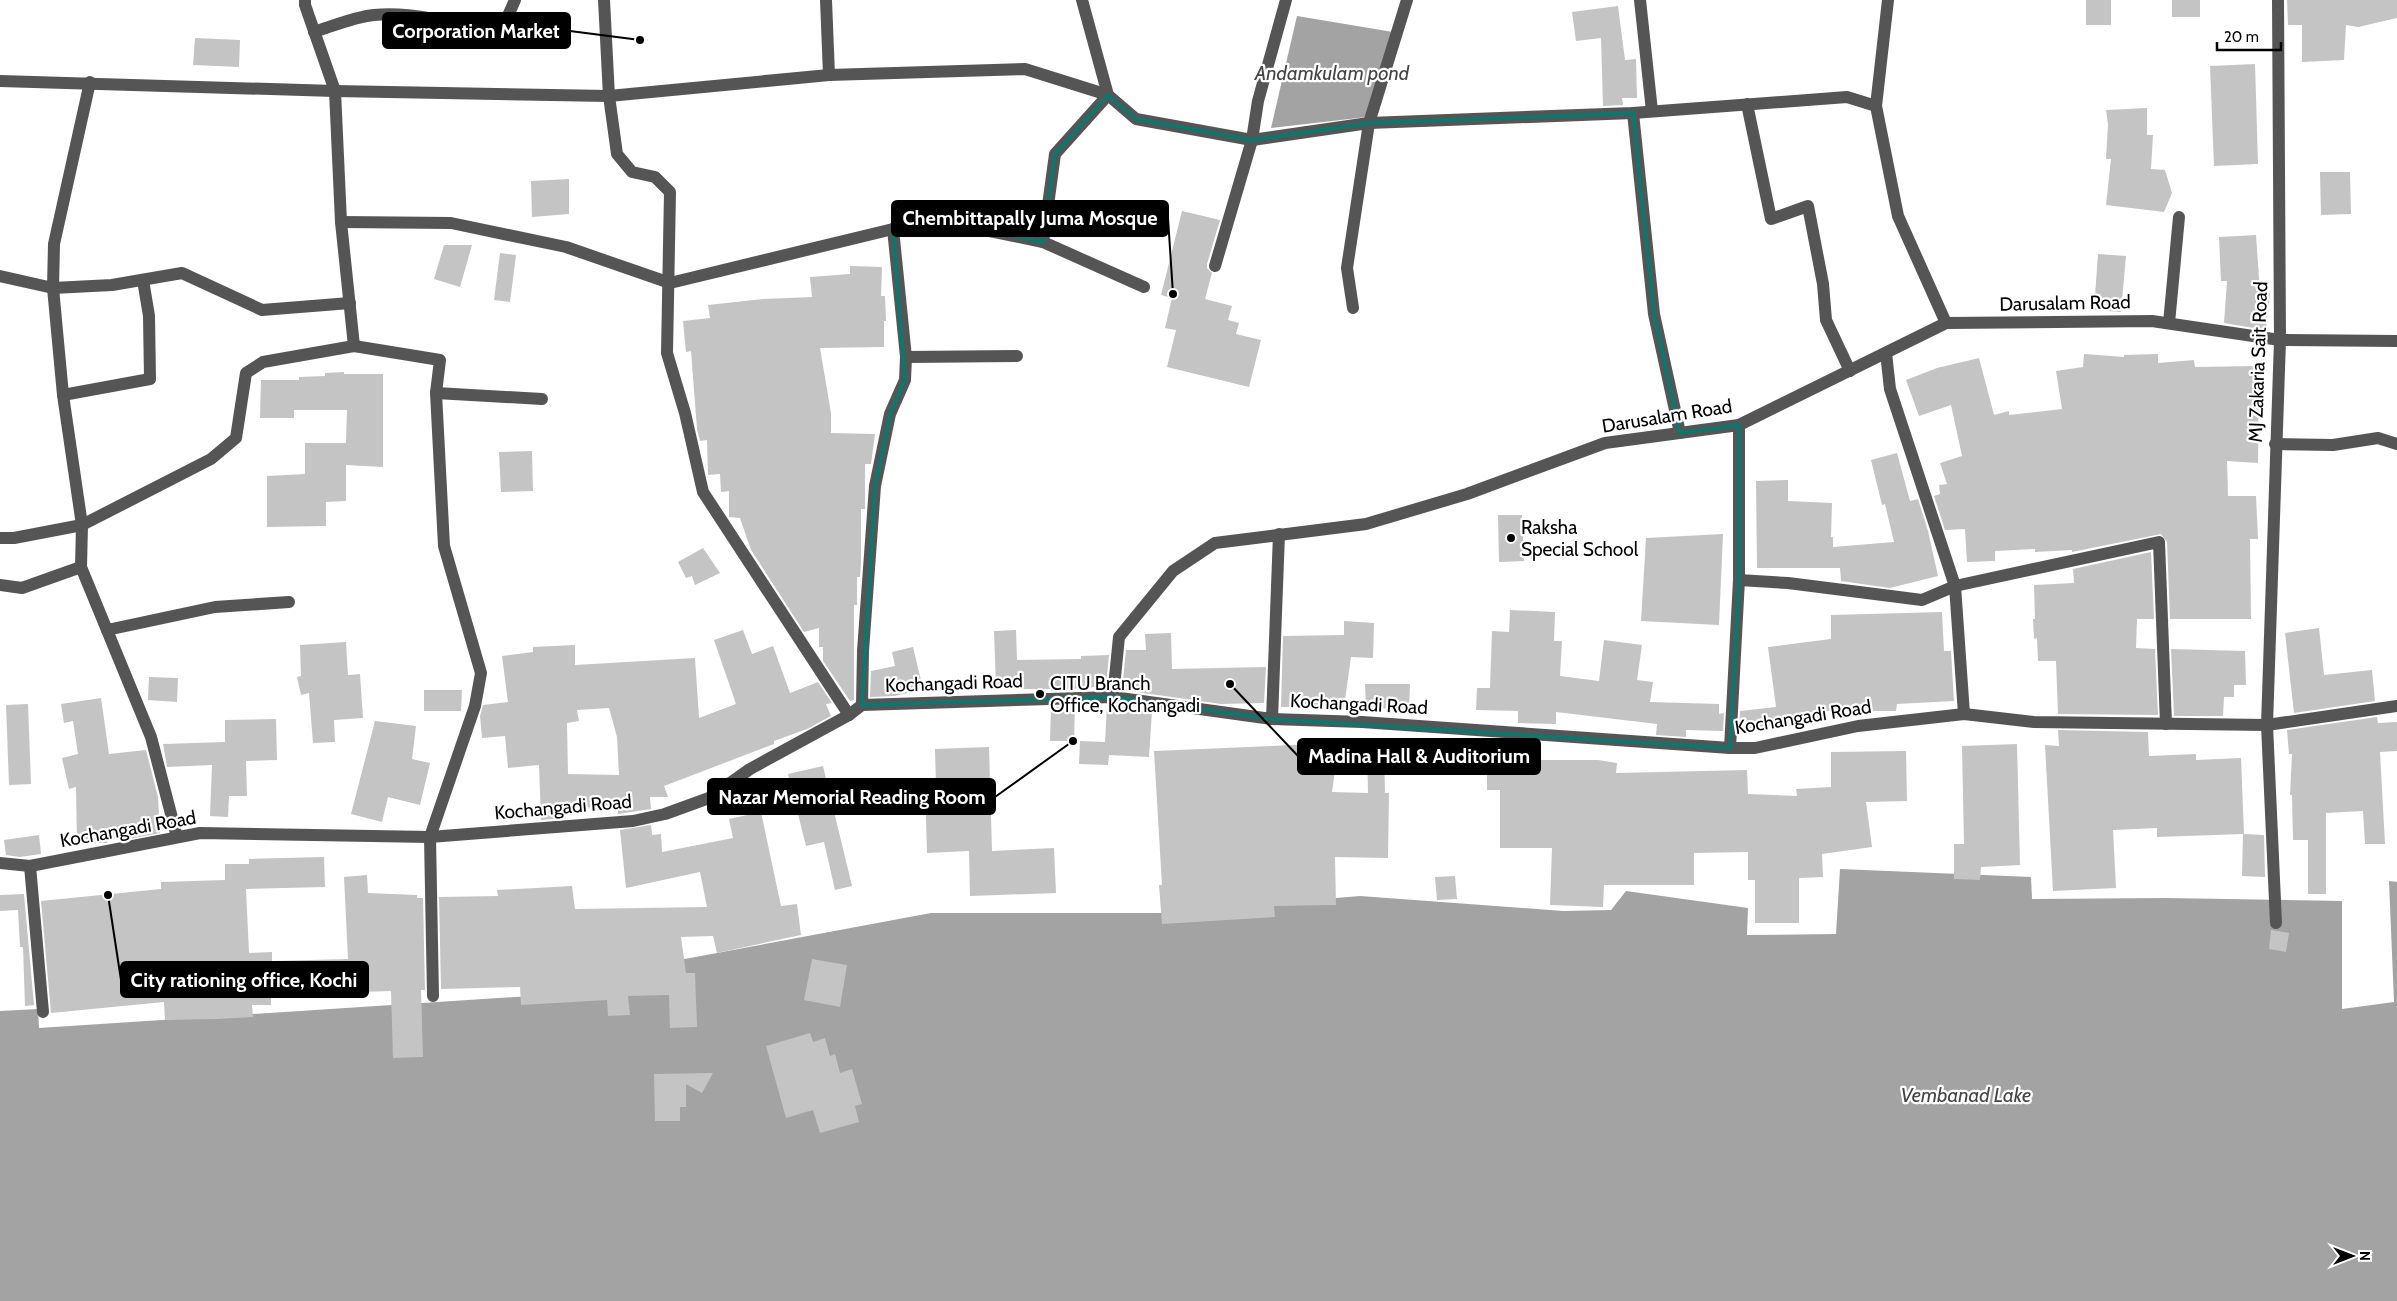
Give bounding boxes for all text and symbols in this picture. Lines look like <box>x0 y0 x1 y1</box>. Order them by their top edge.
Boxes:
callout: Corporation Market <box>383 13 570 48</box>
text: Corporation Market <box>392 19 560 43</box>
scale bar <box>2217 20 2281 52</box>
text: 20 m <box>2224 28 2259 46</box>
water label: Andamkulam pond <box>1254 61 1410 85</box>
callout: Chembittapally Juma Mosque <box>892 201 1168 236</box>
text: Chembittapally Juma Mosque <box>902 206 1158 230</box>
street label: MJ Zakaria Sait Road <box>2244 281 2272 443</box>
street label: Darusalam Road <box>1999 290 2131 316</box>
street label: Darusalam Road <box>1600 394 1734 438</box>
place label: Raksha Special School <box>1521 516 1639 561</box>
marker: Raksha Special School <box>1505 532 1517 544</box>
street label: Kochangadi Road <box>885 669 1023 697</box>
place label: CITU Branch Office, Kochangadi <box>1050 672 1200 717</box>
marker: CITU Branch Office, Kochangadi <box>1034 688 1046 700</box>
street label: Kochangadi Road <box>1290 689 1428 719</box>
street label: Kochangadi Road <box>1733 695 1873 739</box>
callout: Madina Hall & Auditorium <box>1298 739 1540 774</box>
text: Madina Hall & Auditorium <box>1308 744 1530 768</box>
callout: Nazar Memorial Reading Room <box>708 779 995 814</box>
text: Nazar Memorial Reading Room <box>718 785 986 809</box>
street label: Kochangadi Road <box>493 790 633 824</box>
street label: Kochangadi Road <box>58 806 198 852</box>
callout: City rationing office, Kochi <box>121 962 368 997</box>
text: City rationing office, Kochi <box>131 968 357 992</box>
water label: Vembanad Lake <box>1901 1083 2031 1107</box>
north arrow <box>2327 1231 2377 1281</box>
text: N <box>2356 1251 2374 1261</box>

